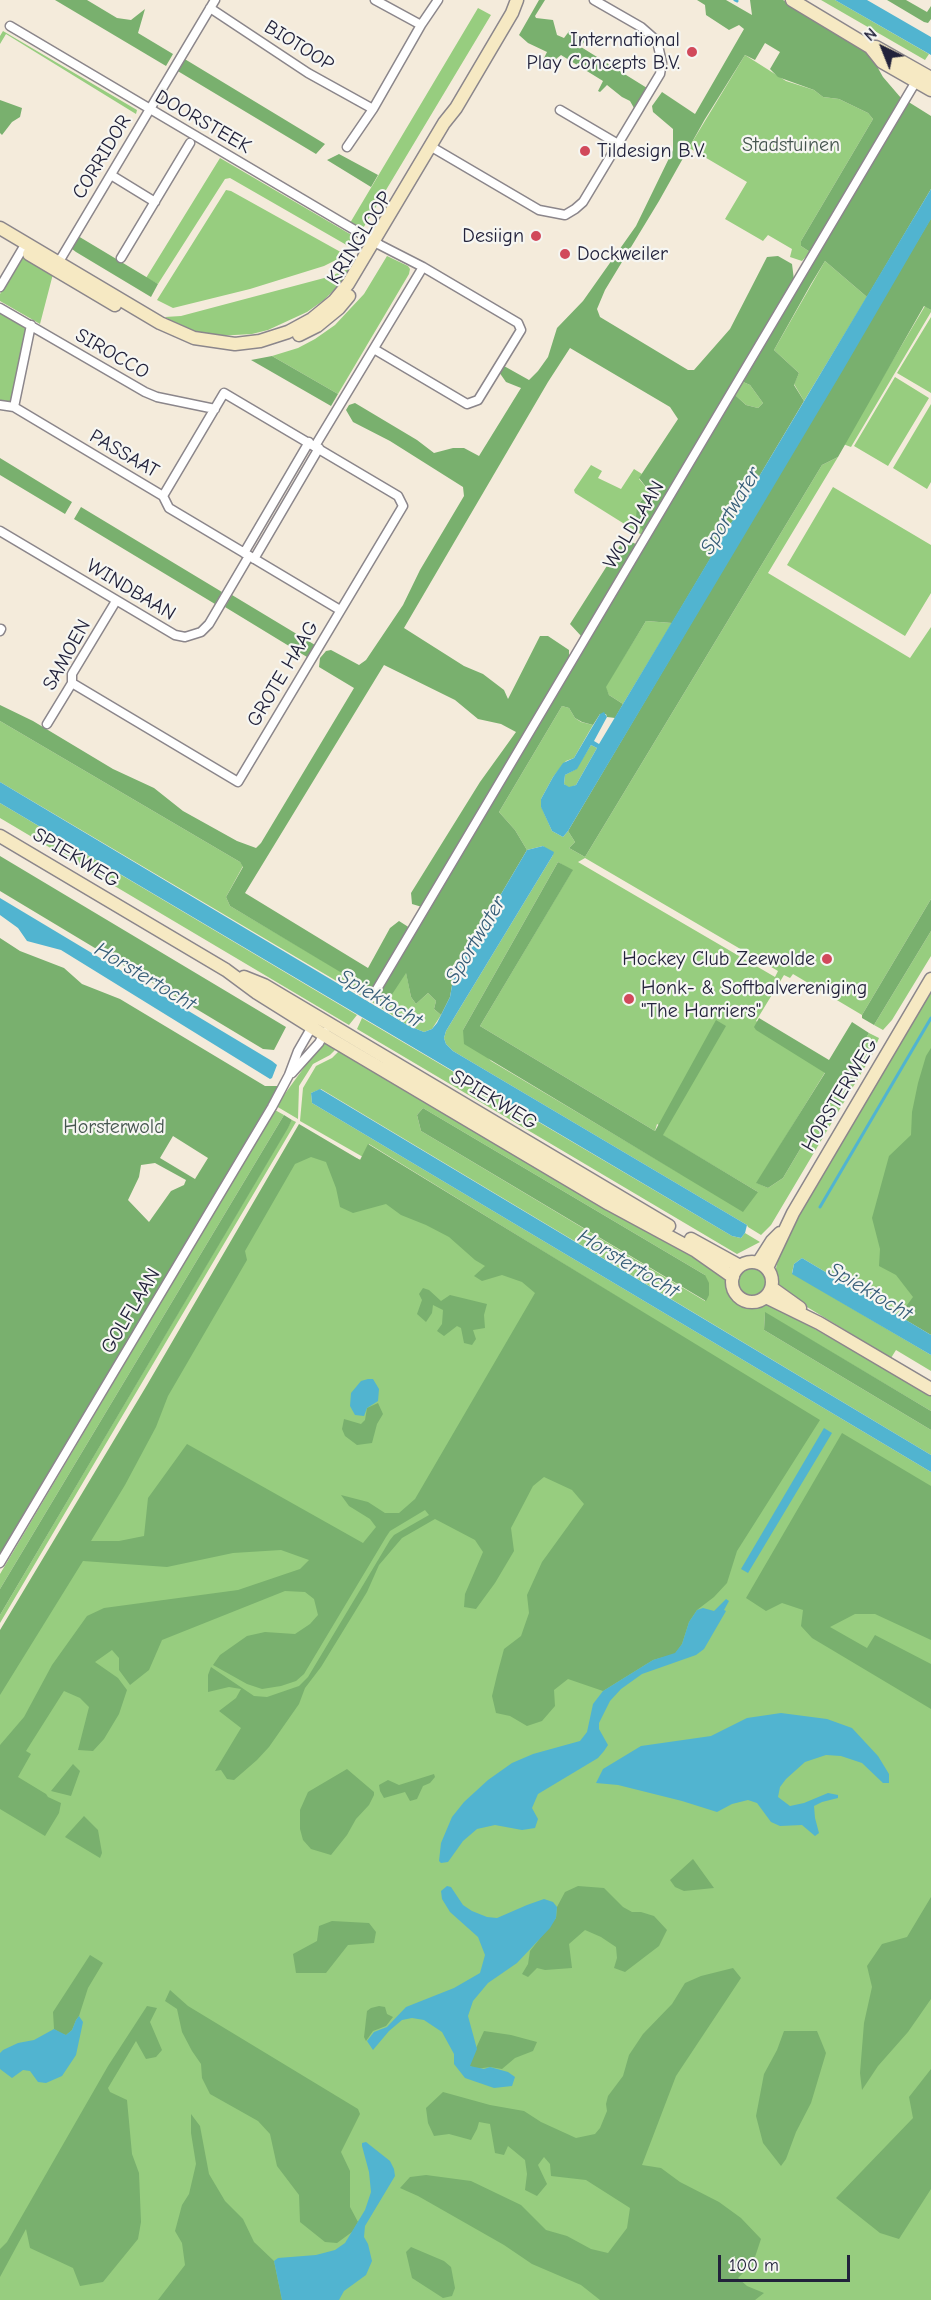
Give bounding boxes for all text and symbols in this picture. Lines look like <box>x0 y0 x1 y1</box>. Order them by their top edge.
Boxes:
street label: BIOTOOP <box>260 15 338 77</box>
north arrow <box>853 18 913 78</box>
text: N <box>861 25 881 45</box>
place label: International Play Concepts B.V. <box>527 28 680 75</box>
marker: International Play Concepts B.V. <box>685 45 699 59</box>
street label: DOORSTEEK <box>151 85 255 159</box>
street label: CORRIDOR <box>67 110 137 204</box>
park label: Stadstuinen <box>742 133 840 157</box>
place label: Tildesign B.V. <box>597 139 705 163</box>
marker: Tildesign B.V. <box>578 144 592 158</box>
street label: KRINGLOOP <box>322 187 398 289</box>
place label: Desiign <box>462 224 524 248</box>
marker: Desiign <box>529 229 543 243</box>
place label: Dockweiler <box>577 242 668 266</box>
marker: Dockweiler <box>558 247 572 261</box>
street label: SIROCCO <box>71 323 153 385</box>
street label: PASSAAT <box>85 425 163 483</box>
water label: Sportwater <box>695 463 767 559</box>
street label: WOLDLAAN <box>598 477 670 573</box>
street label: WINDBAAN <box>82 554 180 626</box>
street label: SAMOEN <box>38 615 96 695</box>
street label: GROTE HAAG <box>242 617 324 731</box>
street label: SPIEKWEG <box>28 823 124 893</box>
water label: Sportwater <box>440 892 512 988</box>
water label: Horstertocht <box>90 937 200 1017</box>
place label: Hockey Club Zeewolde <box>622 947 815 971</box>
marker: Hockey Club Zeewolde <box>820 952 834 966</box>
water label: Spiektocht <box>333 964 427 1034</box>
place label: Honk- & Softbalvereniging "The Harriers" <box>641 976 867 1023</box>
marker: Honk- & Softbalvereniging "The Harriers" <box>622 992 636 1006</box>
street label: HORSTERWEG <box>797 1034 883 1156</box>
street label: SPIEKWEG <box>446 1065 542 1135</box>
park label: Horsterwold <box>63 1115 165 1139</box>
water label: Horstertocht <box>573 1224 683 1304</box>
water label: Spiektocht <box>823 1257 917 1327</box>
street label: GOLFLAAN <box>96 1264 166 1358</box>
scale bar <box>721 2243 853 2281</box>
text: 100 m <box>729 2255 779 2276</box>

